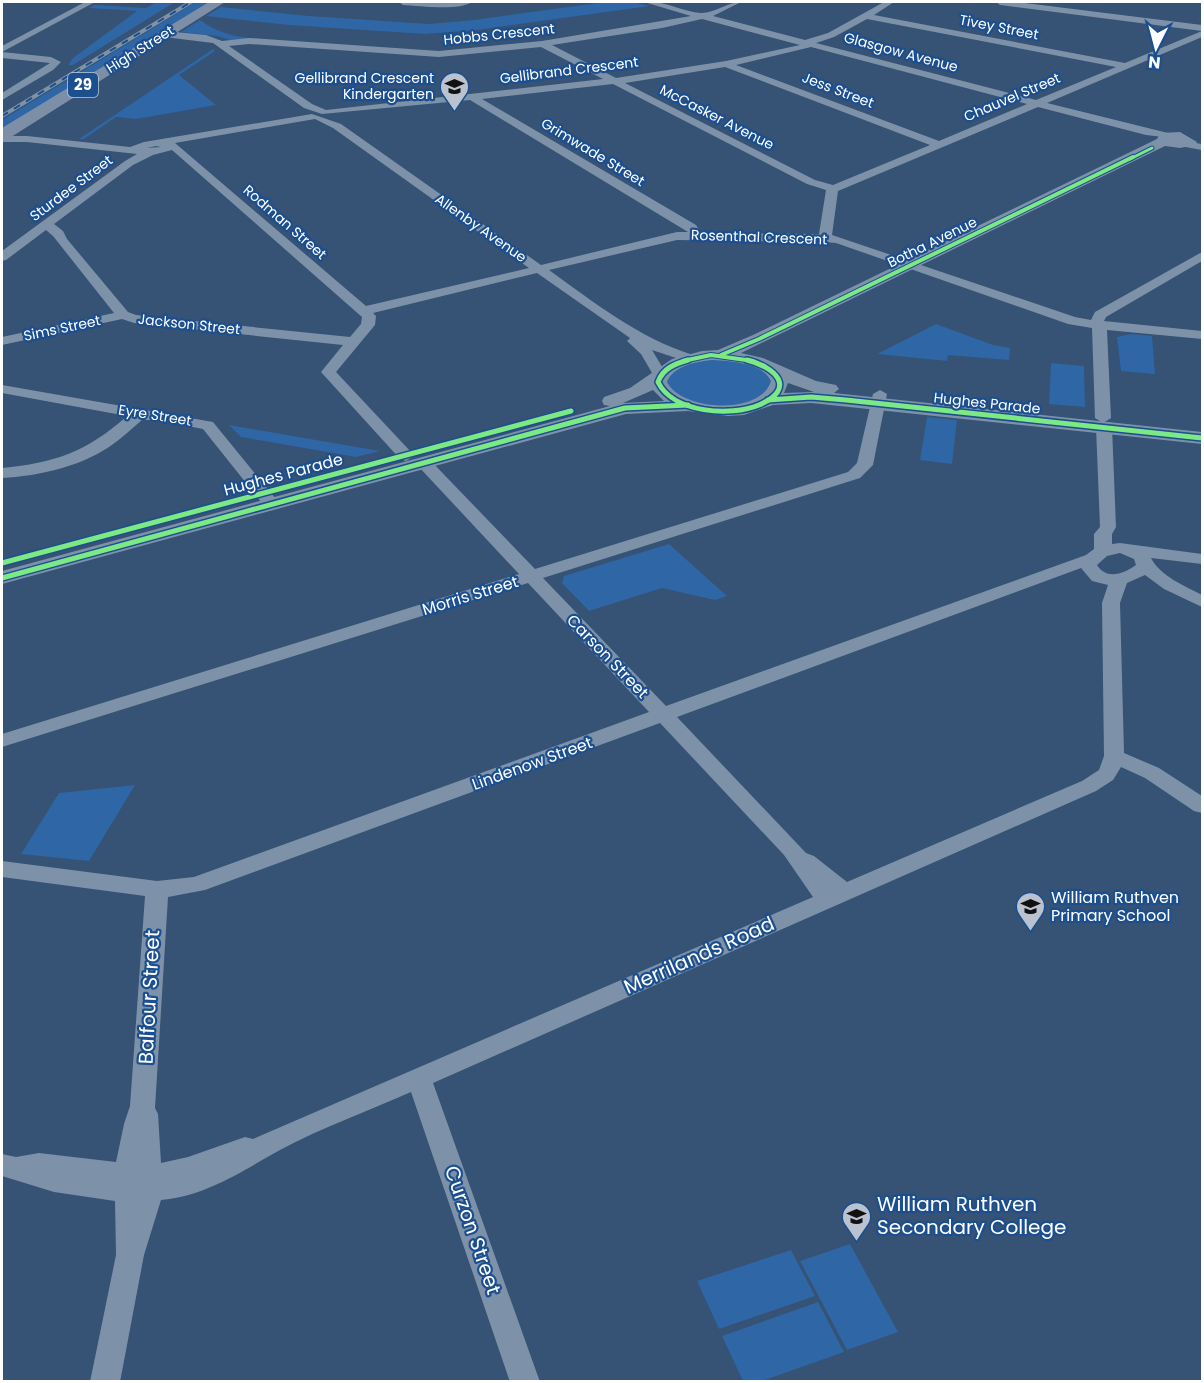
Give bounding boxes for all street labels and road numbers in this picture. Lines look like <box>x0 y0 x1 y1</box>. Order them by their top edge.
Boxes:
street label: Tivey Street <box>958 10 1040 44</box>
street label: Hobbs Crescent <box>442 18 556 50</box>
street label: High Street <box>102 20 178 78</box>
street label: Glasgow Avenue <box>842 27 961 77</box>
street label: Gellibrand Crescent <box>499 52 639 88</box>
street label: Jess Street <box>799 67 877 113</box>
street label: Chauvel Street <box>961 68 1063 126</box>
road number: 29 <box>68 73 98 97</box>
street label: McCasker Avenue <box>657 80 778 155</box>
street label: Grimwade Street <box>537 113 649 191</box>
street label: Sturdee Street <box>25 150 117 226</box>
street label: Rodman Street <box>239 180 331 264</box>
street label: Allenby Avenue <box>431 189 531 267</box>
street label: Botha Avenue <box>884 212 980 272</box>
street label: Rosenthal Crescent <box>691 225 827 249</box>
street label: Jackson Street <box>137 309 241 339</box>
street label: Sims Street <box>22 310 102 346</box>
street label: Hughes Parade <box>933 387 1042 419</box>
street label: Eyre Street <box>117 399 193 431</box>
street label: Hughes Parade <box>221 448 345 501</box>
street label: Morris Street <box>419 570 521 621</box>
street label: Carson Street <box>561 609 654 704</box>
street label: Lindenow Street <box>469 731 596 796</box>
street label: Merrilands Road <box>619 909 779 1001</box>
street label: Balfour Street <box>132 929 166 1065</box>
street label: Curzon Street <box>438 1162 508 1298</box>

